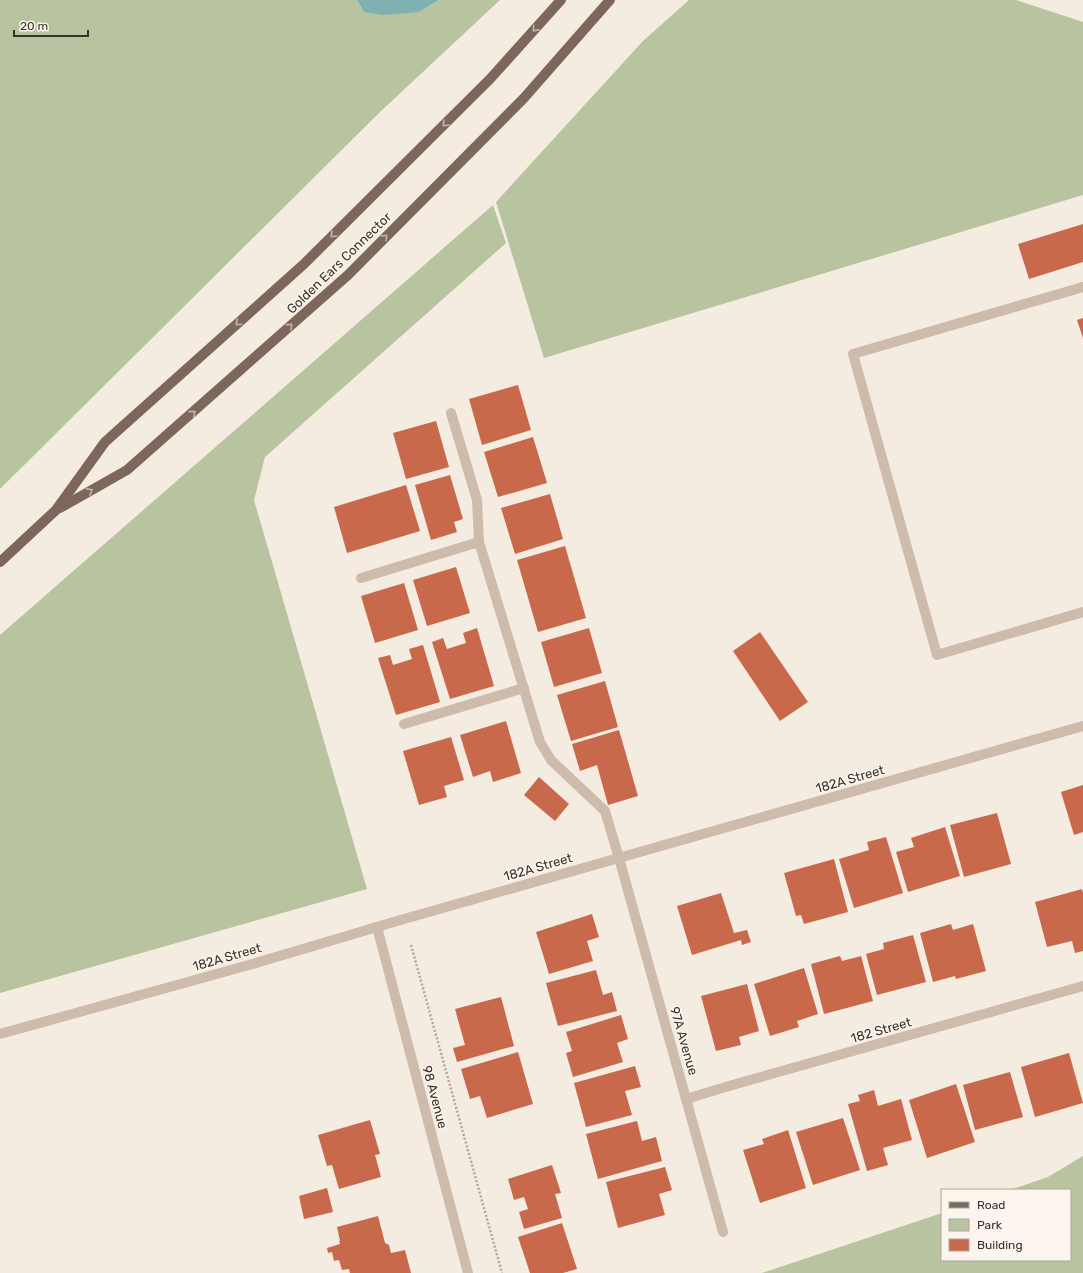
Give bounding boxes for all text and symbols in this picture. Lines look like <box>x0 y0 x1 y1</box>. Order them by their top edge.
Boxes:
scale bar <box>14 12 88 38</box>
text: 20 m <box>20 19 48 33</box>
one-way arrow <box>532 24 539 32</box>
one-way arrow <box>442 119 450 127</box>
street label: Golden Ears Connector <box>284 209 394 317</box>
one-way arrow <box>330 230 338 238</box>
one-way arrow <box>380 234 388 242</box>
one-way arrow <box>235 319 243 326</box>
one-way arrow <box>286 324 293 331</box>
one-way arrow <box>188 410 196 417</box>
one-way arrow <box>86 488 93 496</box>
street label: 182A Street <box>814 762 886 796</box>
street label: 182A Street <box>502 850 574 884</box>
street label: 182A Street <box>191 940 263 974</box>
street label: 97A Avenue <box>667 1005 701 1077</box>
street label: 182 Street <box>849 1014 913 1046</box>
street label: 98 Avenue <box>419 1064 451 1130</box>
legend <box>941 1189 1071 1261</box>
text: Road <box>977 1198 1005 1212</box>
text: Park <box>977 1218 1003 1232</box>
text: Building <box>977 1238 1023 1252</box>

